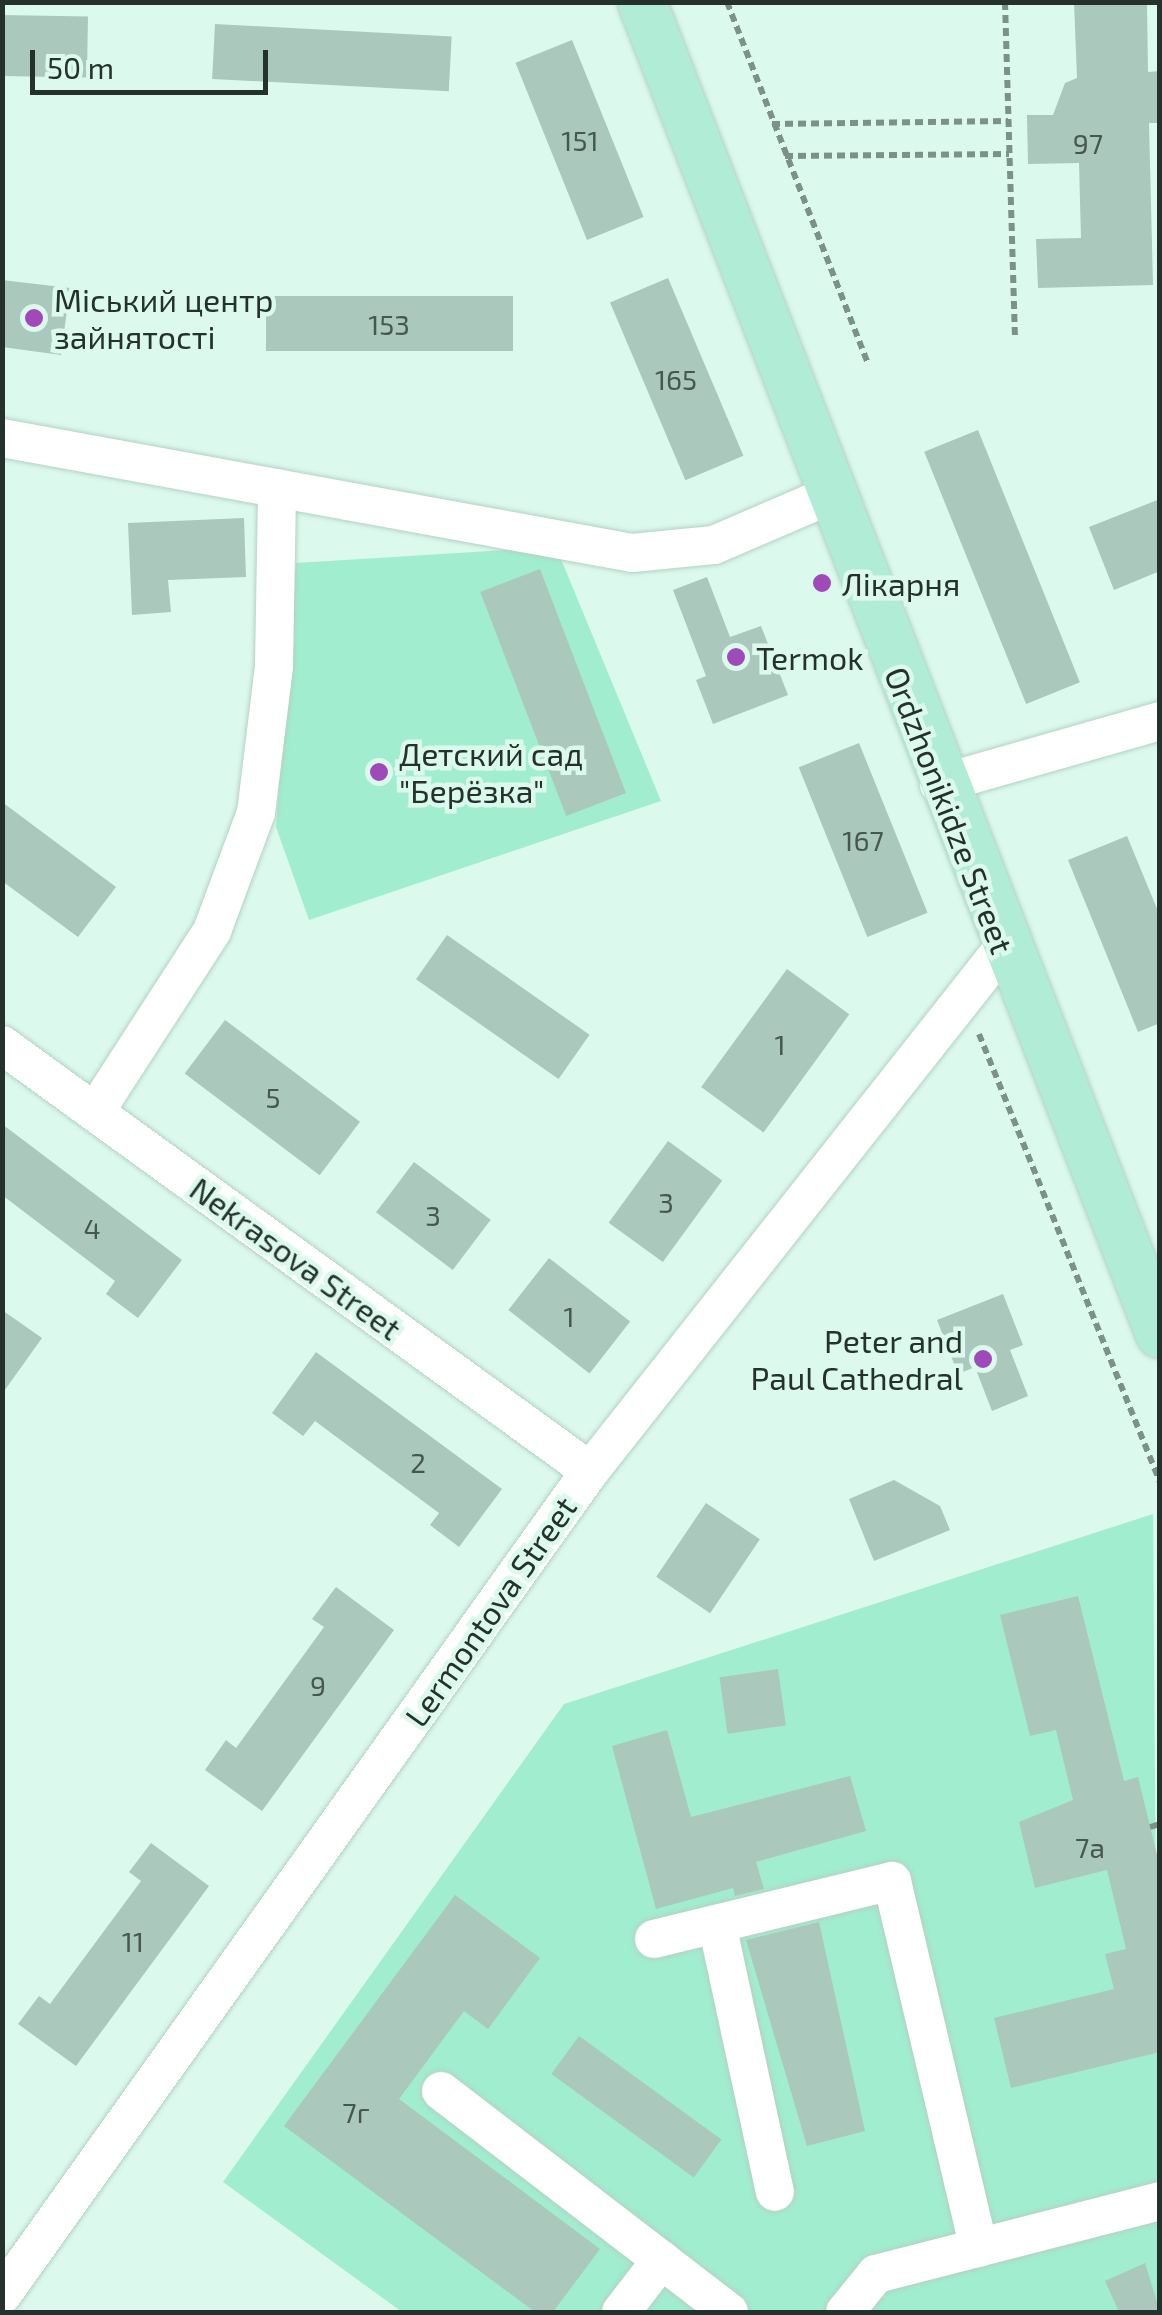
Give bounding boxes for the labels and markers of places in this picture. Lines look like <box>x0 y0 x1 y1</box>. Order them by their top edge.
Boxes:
place label: Міський центр зайнятості <box>54 281 273 356</box>
marker: Міський центр зайнятості <box>23 307 45 329</box>
place label: Лікарня <box>842 564 960 602</box>
marker: Лікарня <box>811 572 833 594</box>
place label: Termok <box>756 638 864 676</box>
marker: Termok <box>725 646 747 668</box>
place label: Детский сад "Берёзка" <box>399 735 583 810</box>
marker: Детский сад "Берёзка" <box>368 761 390 783</box>
place label: Peter and Paul Cathedral <box>750 1322 963 1397</box>
marker: Peter and Paul Cathedral <box>972 1348 994 1370</box>

